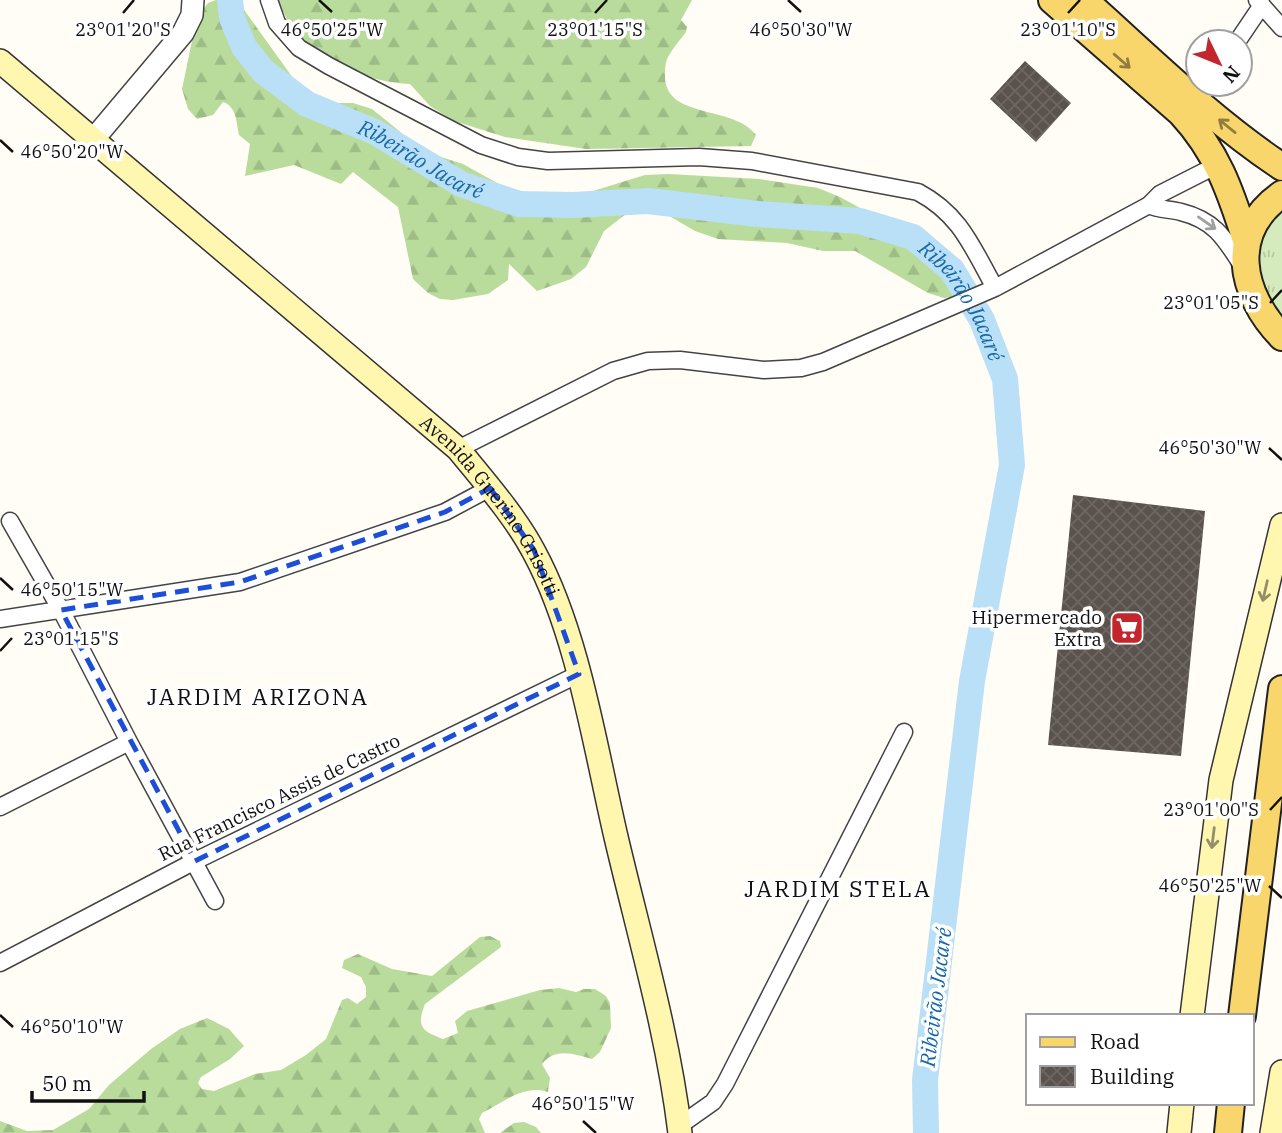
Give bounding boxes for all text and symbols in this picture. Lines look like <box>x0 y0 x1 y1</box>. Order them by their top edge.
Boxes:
text: 23°01'20"S <box>75 18 171 41</box>
text: 46°50'25"W <box>281 18 384 41</box>
text: 23°01'15"S <box>547 18 643 41</box>
text: 46°50'30"W <box>750 18 853 41</box>
text: 23°01'10"S <box>1020 18 1116 41</box>
north arrow <box>1184 28 1254 98</box>
one-way arrow <box>1113 53 1131 69</box>
text: N <box>1218 61 1245 88</box>
water label: Ribeirão Jacaré <box>353 112 488 205</box>
one-way arrow <box>1219 118 1237 134</box>
text: 46°50'20"W <box>21 140 124 163</box>
one-way arrow <box>1197 216 1216 230</box>
water label: Ribeirão Jacaré <box>912 233 1011 365</box>
text: 23°01'05"S <box>1163 291 1259 314</box>
street label: Avenida Guerino Grisotti <box>415 410 565 599</box>
text: 46°50'30"W <box>1159 436 1262 459</box>
text: 46°50'15"W <box>21 578 124 601</box>
one-way arrow <box>1258 579 1271 602</box>
place label: Hipermercado Extra <box>972 605 1102 651</box>
supermarket icon: Hipermercado Extra <box>1108 609 1146 647</box>
text: 23°01'15"S <box>23 627 119 650</box>
district label: JARDIM ARIZONA <box>147 681 369 711</box>
street label: Rua Francisco Assis de Castro <box>154 728 404 866</box>
text: 23°01'00"S <box>1163 798 1259 821</box>
one-way arrow <box>1207 826 1220 848</box>
district label: JARDIM STELA <box>744 873 932 903</box>
text: 46°50'25"W <box>1159 874 1262 897</box>
water label: Ribeirão Jacaré <box>912 925 958 1069</box>
legend <box>1026 1014 1254 1105</box>
text: 46°50'10"W <box>21 1015 124 1038</box>
text: Road <box>1090 1027 1140 1055</box>
scale bar <box>32 1060 144 1104</box>
text: Building <box>1090 1062 1175 1090</box>
text: 50 m <box>42 1069 92 1097</box>
text: 46°50'15"W <box>532 1092 635 1115</box>

